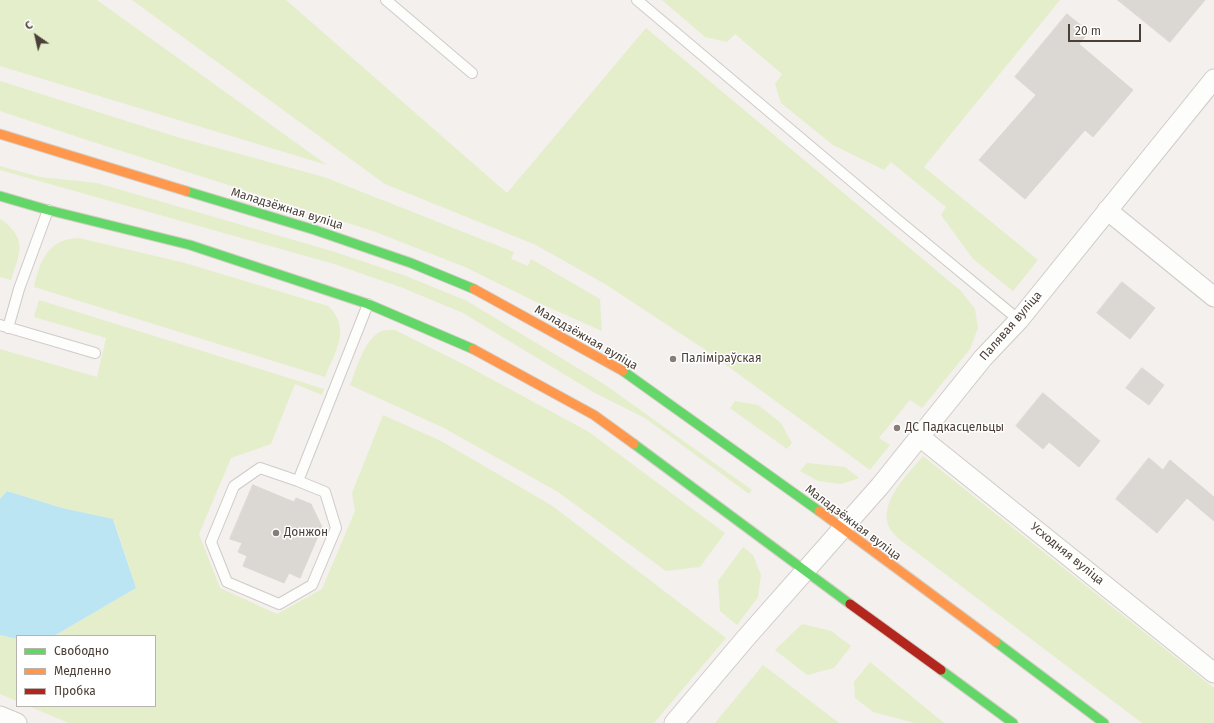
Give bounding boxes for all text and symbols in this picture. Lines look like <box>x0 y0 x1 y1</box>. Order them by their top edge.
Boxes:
north arrow <box>16 16 56 56</box>
scale bar <box>1070 16 1143 42</box>
text: С <box>23 18 35 33</box>
text: 20 m <box>1075 24 1101 38</box>
street label: Маладзёжная вуліца <box>229 185 345 233</box>
street label: Палявая вуліца <box>977 288 1045 364</box>
street label: Маладзёжная вуліца <box>532 303 640 373</box>
place label: Паліміраўская <box>681 352 761 366</box>
marker: Паліміраўская <box>668 354 678 364</box>
place label: ДС Падкасцельцы <box>905 421 1004 435</box>
marker: ДС Падкасцельцы <box>892 423 902 433</box>
street label: Маладзёжная вуліца <box>802 482 904 564</box>
street label: Усходняя вуліца <box>1027 520 1107 588</box>
place label: Донжон <box>284 526 328 540</box>
marker: Донжон <box>271 528 281 538</box>
legend <box>16 635 156 707</box>
text: Свободно <box>54 644 109 658</box>
text: Медленно <box>54 664 111 678</box>
text: Пробка <box>54 684 96 698</box>

